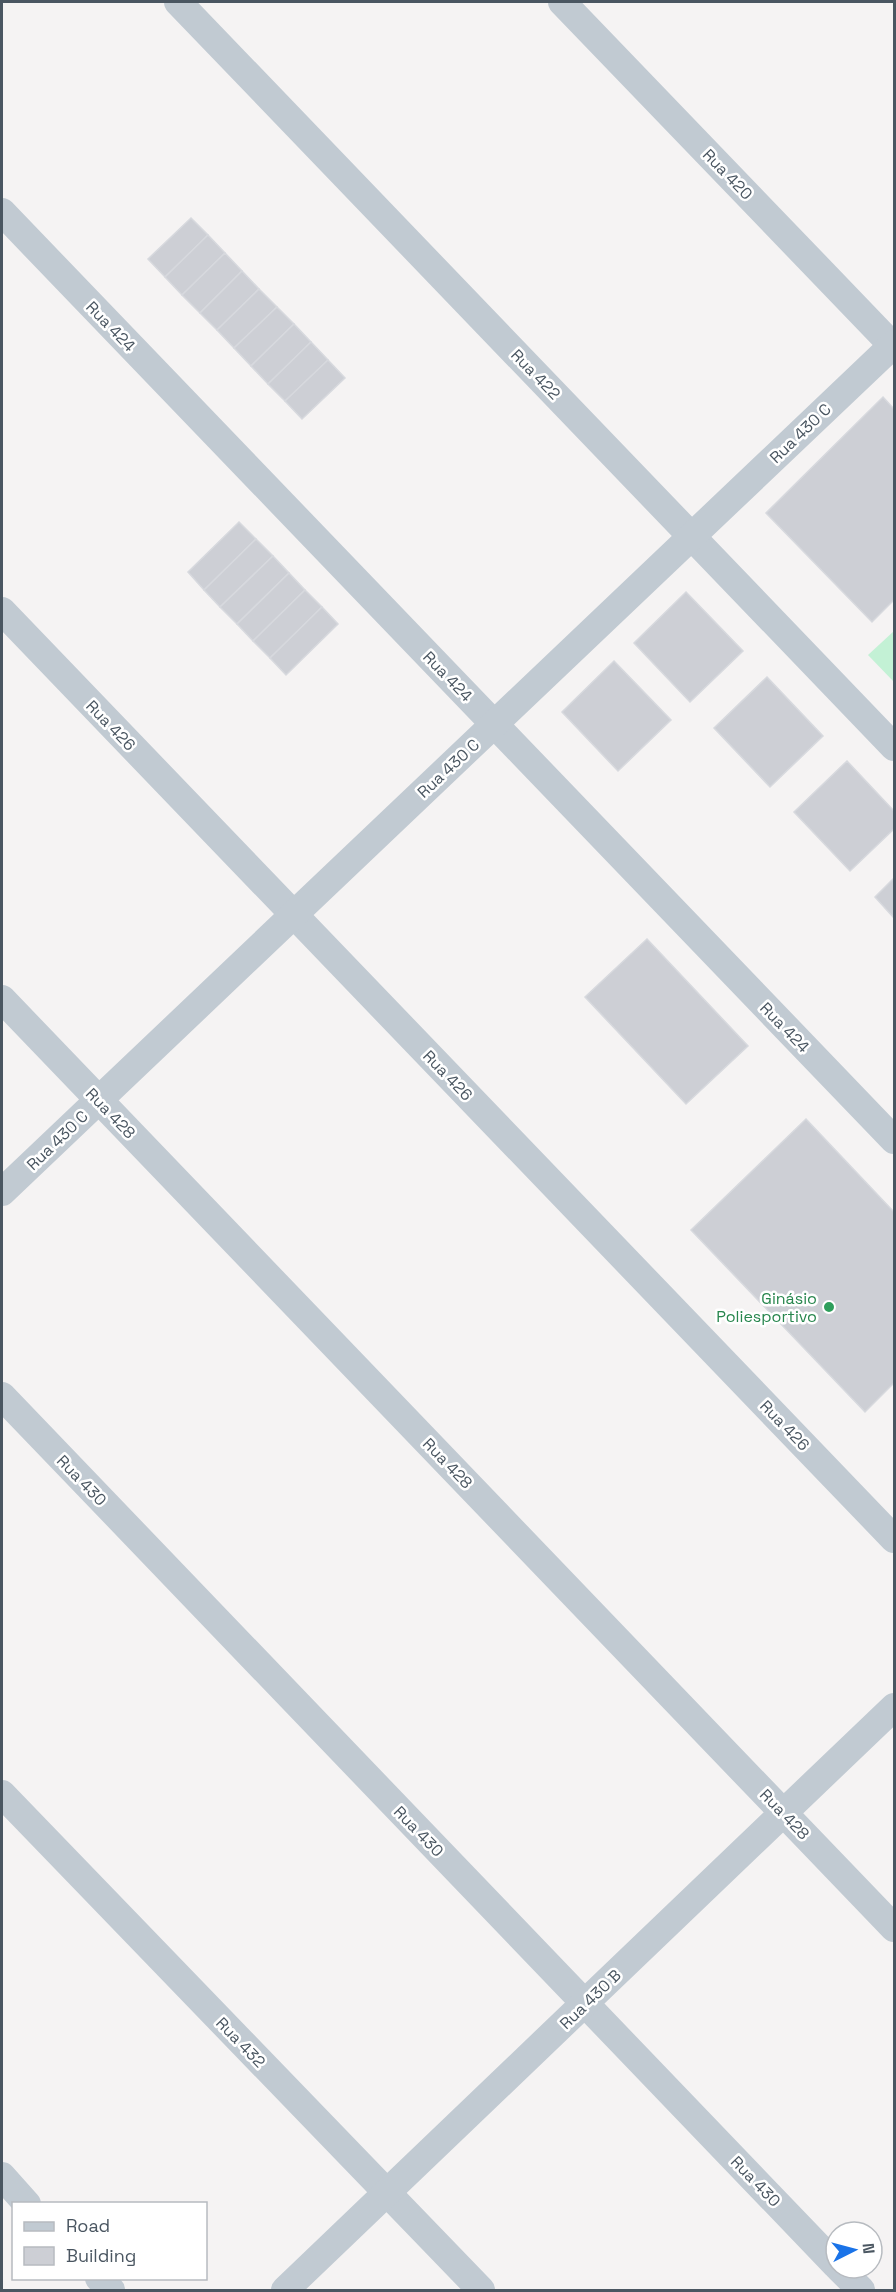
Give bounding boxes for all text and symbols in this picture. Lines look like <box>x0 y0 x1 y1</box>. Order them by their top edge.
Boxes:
street label: Rua 420 <box>698 144 757 204</box>
street label: Rua 424 <box>81 297 140 356</box>
street label: Rua 422 <box>506 345 565 404</box>
street label: Rua 430 C <box>765 399 836 468</box>
street label: Rua 424 <box>418 647 477 706</box>
street label: Rua 426 <box>81 696 140 755</box>
street label: Rua 430 C <box>413 734 484 802</box>
street label: Rua 424 <box>755 998 814 1057</box>
street label: Rua 426 <box>418 1046 477 1105</box>
street label: Rua 428 <box>81 1083 140 1143</box>
street label: Rua 430 C <box>22 1106 93 1175</box>
place label: Ginásio Poliesportivo <box>716 1288 817 1327</box>
marker: Ginásio Poliesportivo <box>822 1300 836 1314</box>
street label: Rua 426 <box>755 1396 814 1455</box>
street label: Rua 428 <box>418 1433 477 1493</box>
street label: Rua 430 <box>52 1450 111 1510</box>
street label: Rua 428 <box>755 1784 814 1844</box>
street label: Rua 430 <box>389 1801 448 1861</box>
street label: Rua 430 B <box>555 1965 626 2034</box>
street label: Rua 432 <box>211 2013 270 2072</box>
street label: Rua 430 <box>726 2151 785 2211</box>
legend <box>12 2202 207 2280</box>
text: Road <box>66 2214 110 2237</box>
north arrow <box>824 2220 884 2280</box>
text: N <box>857 2242 879 2255</box>
text: Building <box>66 2244 136 2267</box>

